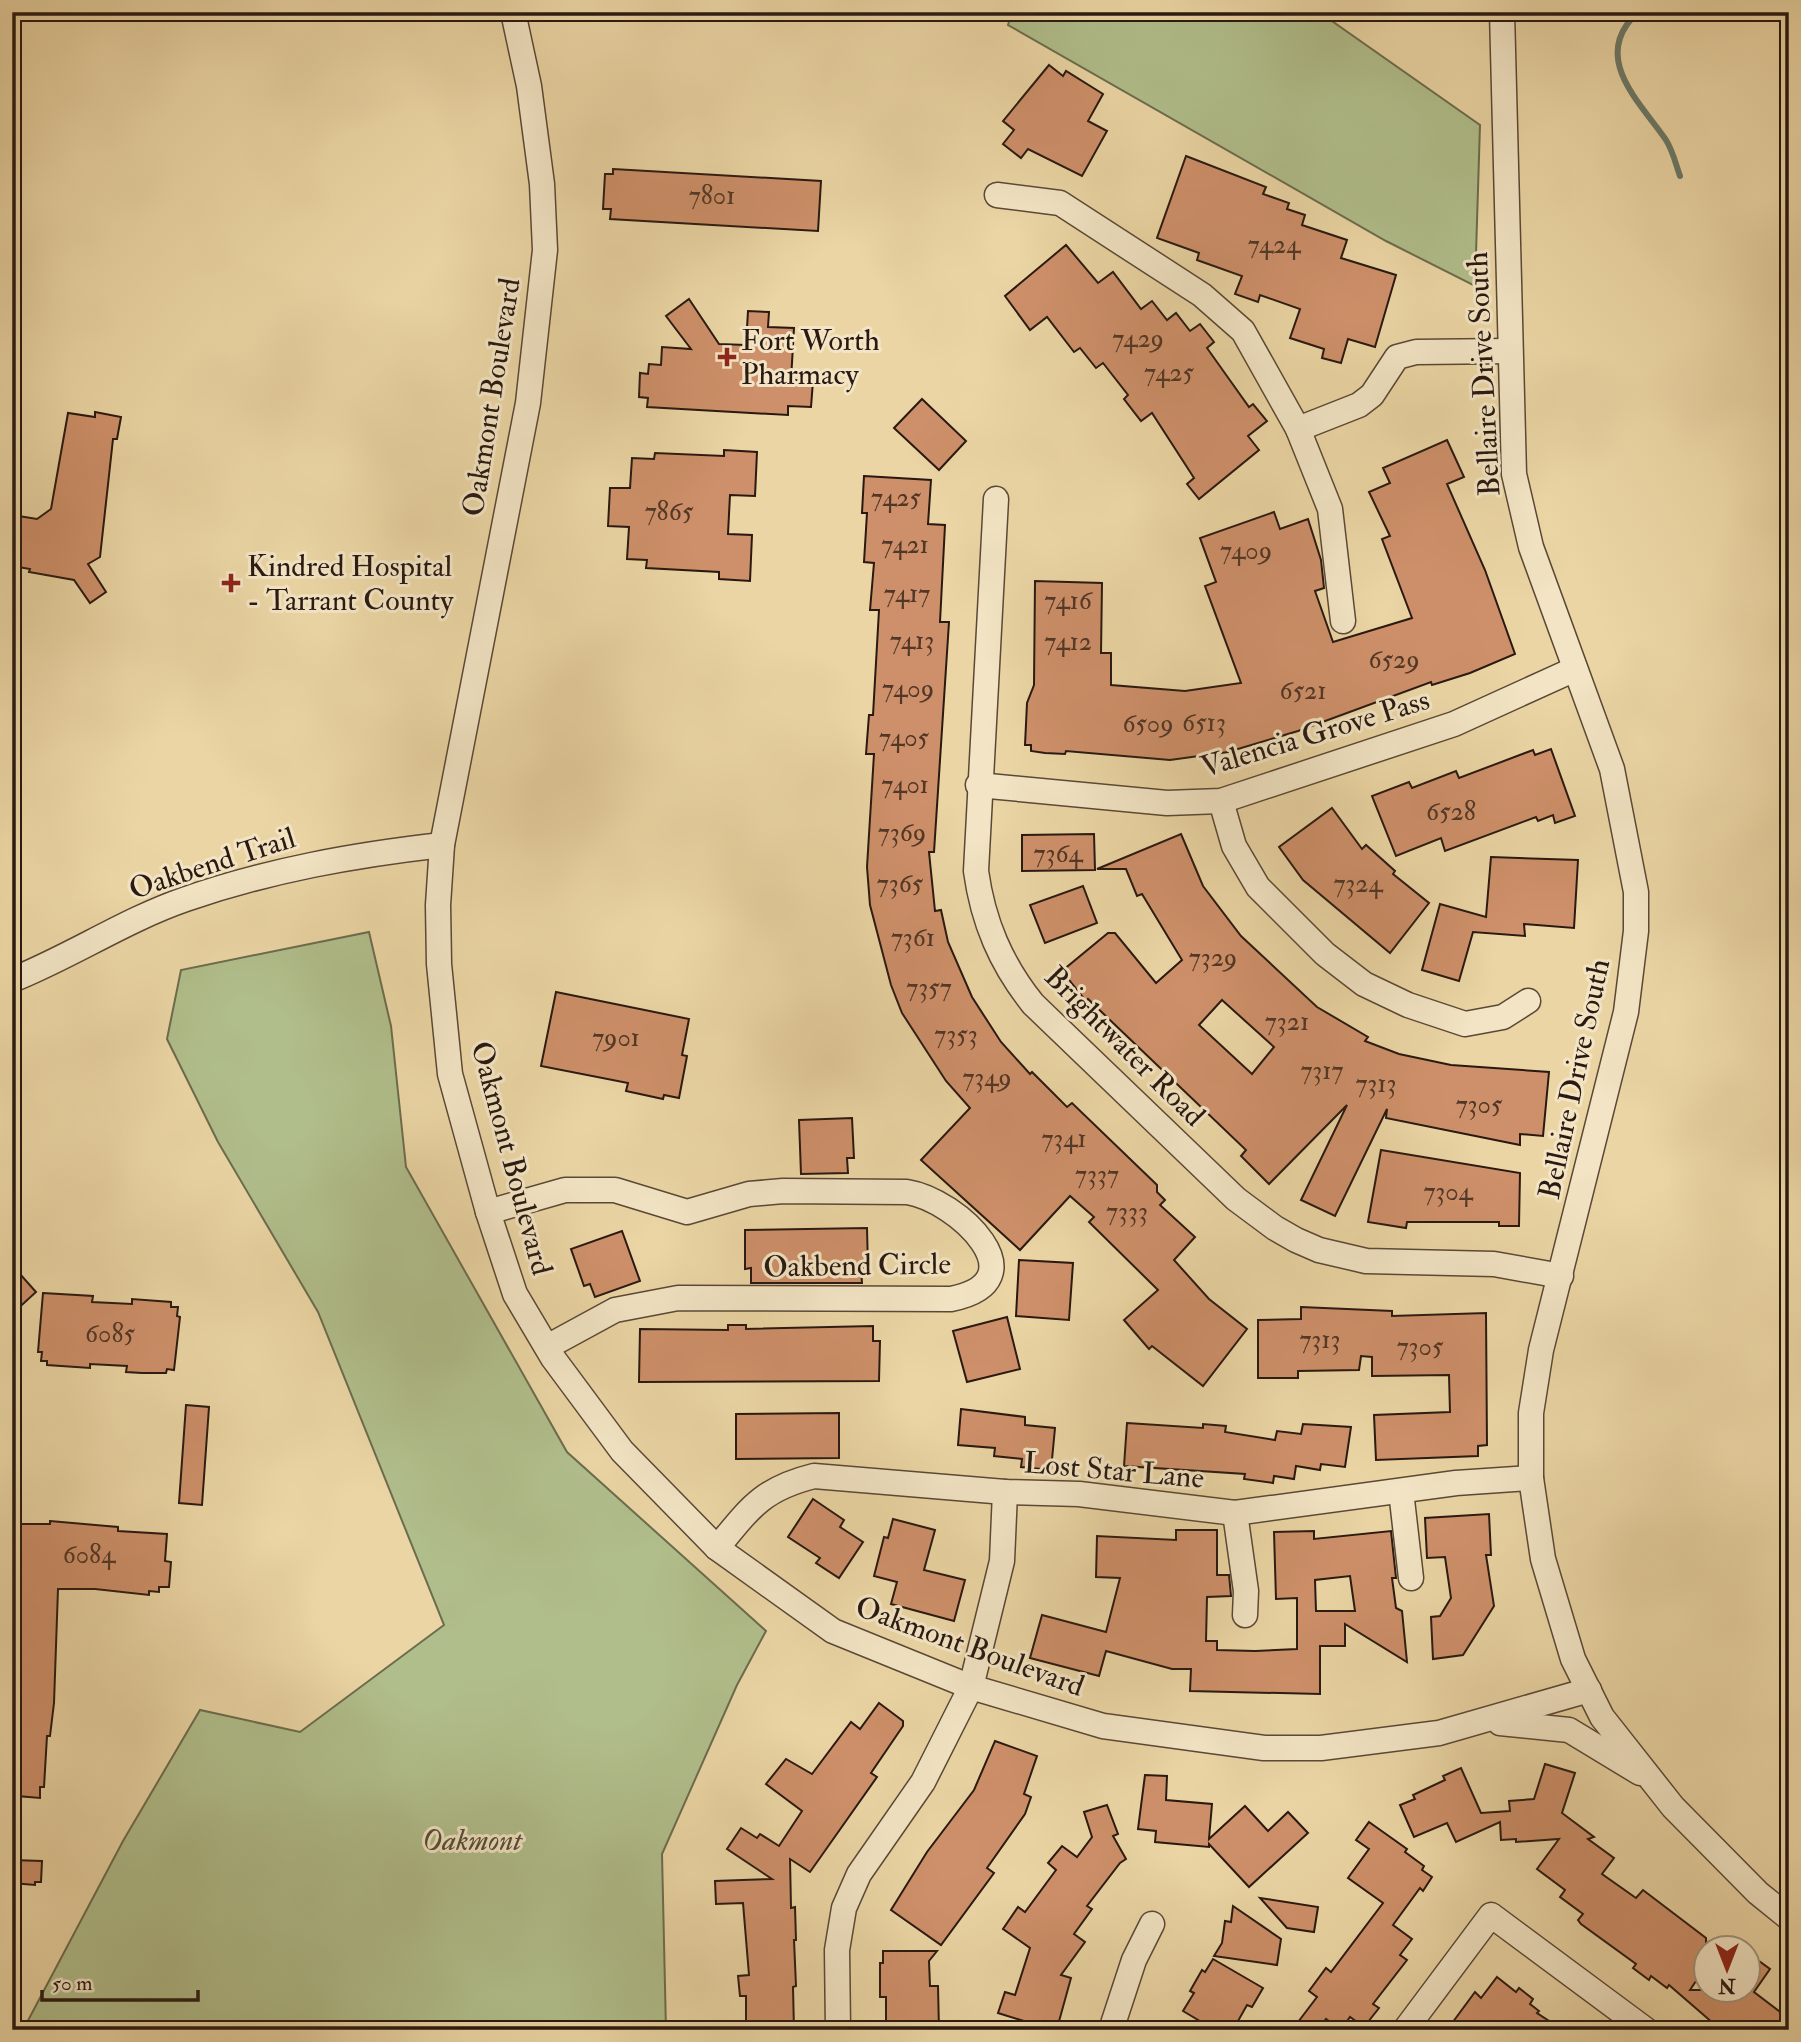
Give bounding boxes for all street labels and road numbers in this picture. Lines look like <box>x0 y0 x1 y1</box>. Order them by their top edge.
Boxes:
street label: Bellaire Drive South <box>1459 250 1508 497</box>
street label: Oakmont Boulevard <box>454 275 529 519</box>
street label: Valencia Grove Pass <box>1196 681 1434 786</box>
street label: Oakbend Trail <box>124 819 300 908</box>
street label: Bellaire Drive South <box>1531 955 1618 1203</box>
street label: Brightwater Road <box>1037 958 1213 1135</box>
street label: Oakmont Boulevard <box>463 1037 561 1279</box>
street label: Oakbend Circle <box>763 1245 951 1286</box>
street label: Lost Star Lane <box>1022 1444 1206 1497</box>
street label: Oakmont Boulevard <box>850 1588 1089 1705</box>

